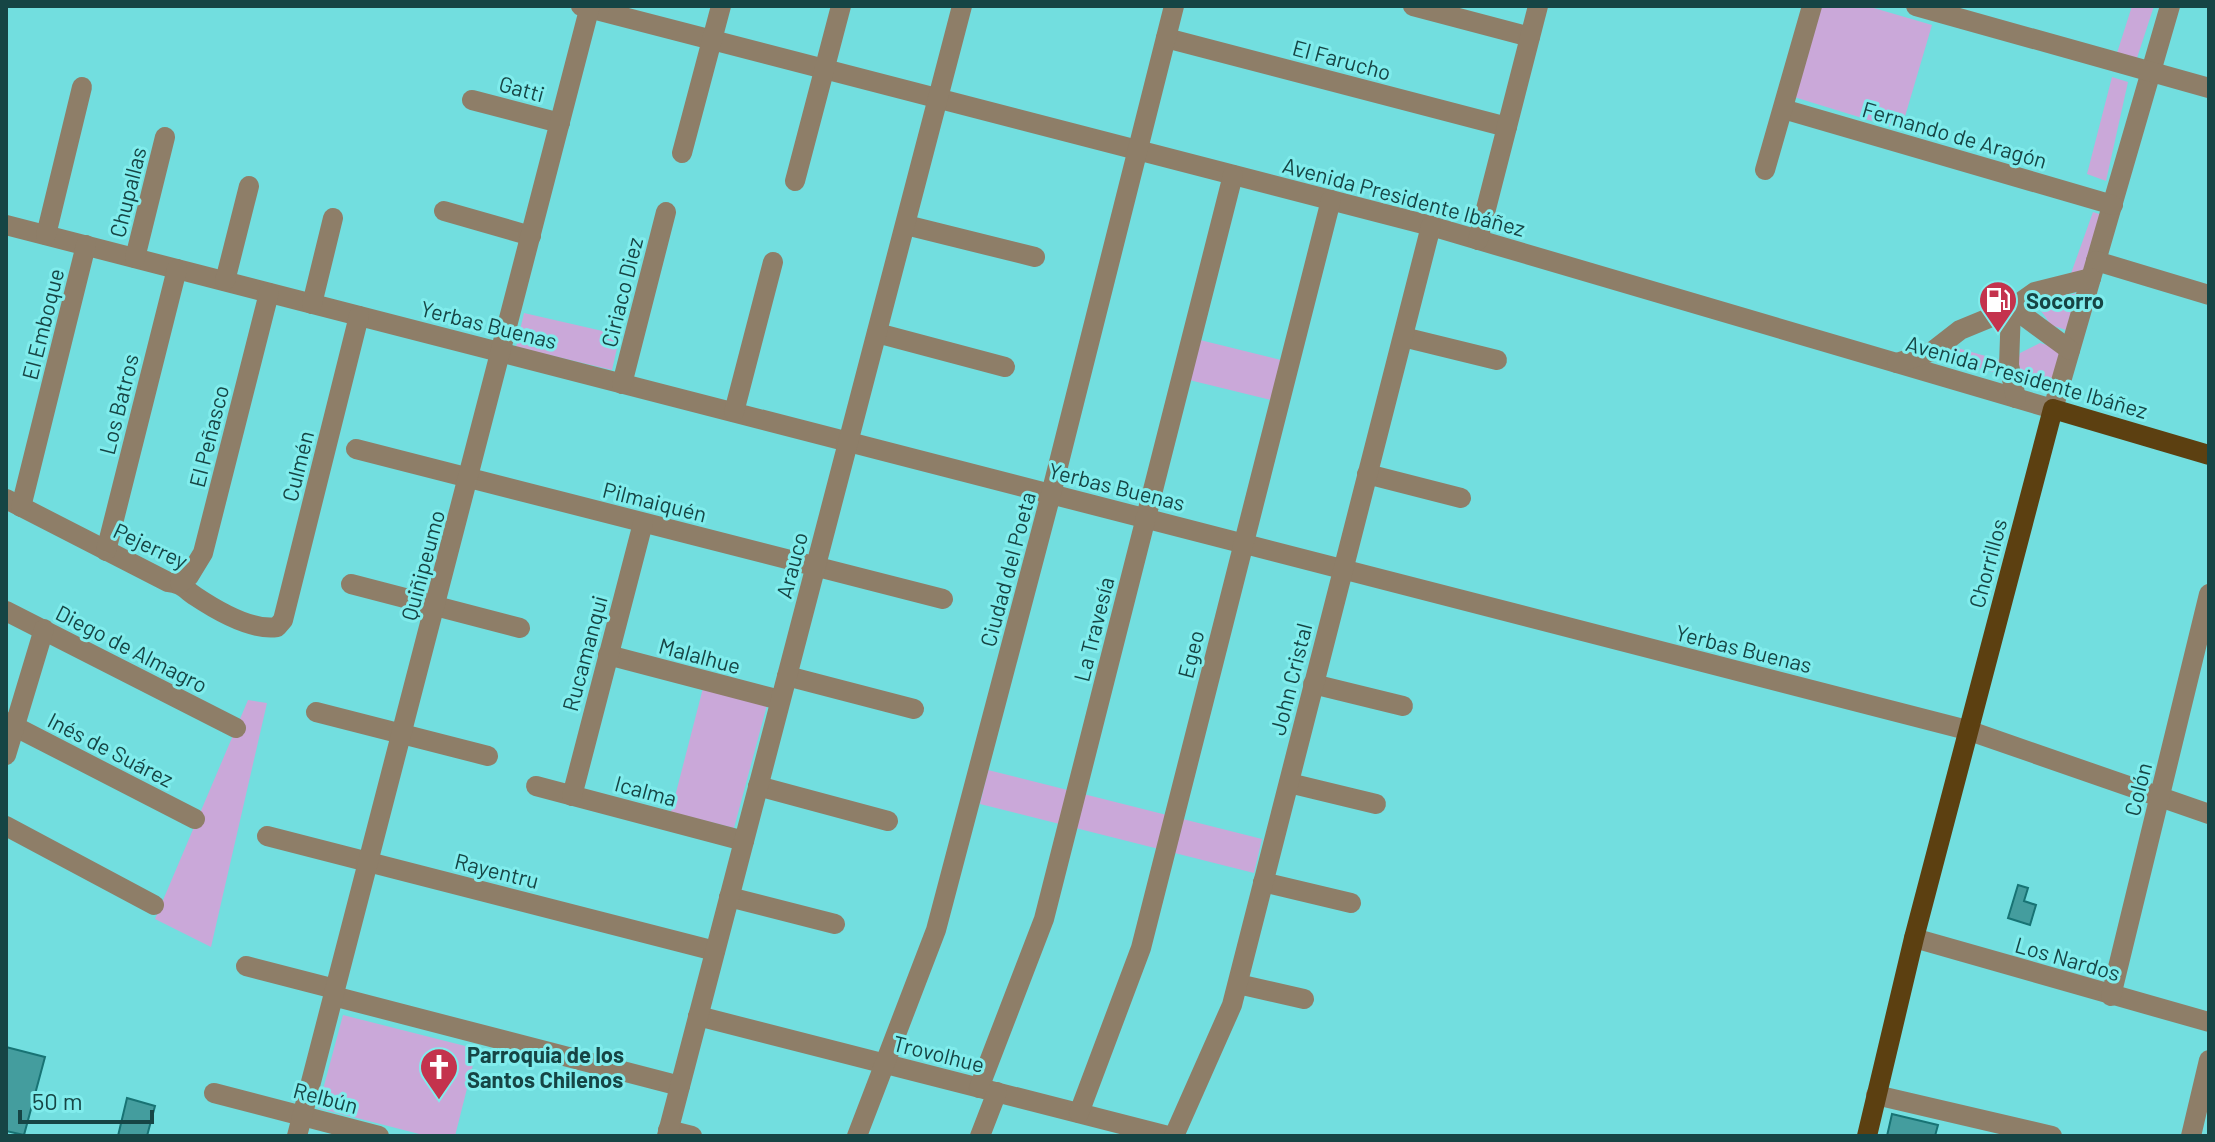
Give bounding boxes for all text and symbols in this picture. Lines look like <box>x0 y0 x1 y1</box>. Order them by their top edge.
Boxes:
street label: El Farucho <box>1290 33 1394 85</box>
street label: Gatti <box>496 69 548 107</box>
street label: Fernando de Aragón <box>1860 95 2050 173</box>
street label: Chupallas <box>103 144 151 240</box>
street label: Avenida Presidente Ibáñez <box>1280 151 1528 241</box>
street label: Ciriaco Diez <box>595 234 647 350</box>
street label: El Emboque <box>16 266 68 382</box>
fuel station icon: Socorro <box>1977 279 2019 334</box>
place label: Socorro <box>2026 287 2104 313</box>
street label: Yerbas Buenas <box>418 294 560 354</box>
street label: Avenida Presidente Ibáñez <box>1903 329 2151 423</box>
street label: Los Batros <box>93 351 143 457</box>
street label: El Peñasco <box>183 382 233 490</box>
street label: Culmén <box>276 428 318 504</box>
street label: Yerbas Buenas <box>1046 456 1188 516</box>
street label: Pilmaiquén <box>600 476 710 526</box>
street label: Ciudad del Poeta <box>974 489 1040 649</box>
street label: Quiñipeumo <box>395 507 449 623</box>
street label: Chorrillos <box>1963 516 2011 610</box>
street label: Pejerrey <box>110 517 192 573</box>
street label: Arauco <box>770 529 812 601</box>
street label: La Travesía <box>1067 574 1119 684</box>
street label: Rucamanqui <box>556 592 612 714</box>
street label: Diego de Almagro <box>52 599 212 697</box>
street label: Yerbas Buenas <box>1673 618 1815 678</box>
street label: John Cristal <box>1264 620 1316 738</box>
street label: Egeo <box>1171 627 1209 681</box>
street label: Malalhue <box>656 632 744 678</box>
street label: Inés de Suárez <box>44 706 178 792</box>
street label: Colón <box>2118 760 2156 818</box>
street label: Icalma <box>612 769 680 811</box>
street label: Rayentru <box>452 847 542 893</box>
street label: Los Nardos <box>2012 931 2124 985</box>
street label: Trovolhue <box>891 1029 987 1077</box>
place label: Parroquia de los Santos Chilenos <box>467 1041 624 1092</box>
church icon: Parroquia de los Santos Chilenos <box>418 1046 460 1101</box>
scale bar <box>20 1074 152 1124</box>
street label: Relbún <box>291 1076 361 1118</box>
text: 50 m <box>32 1086 83 1115</box>

